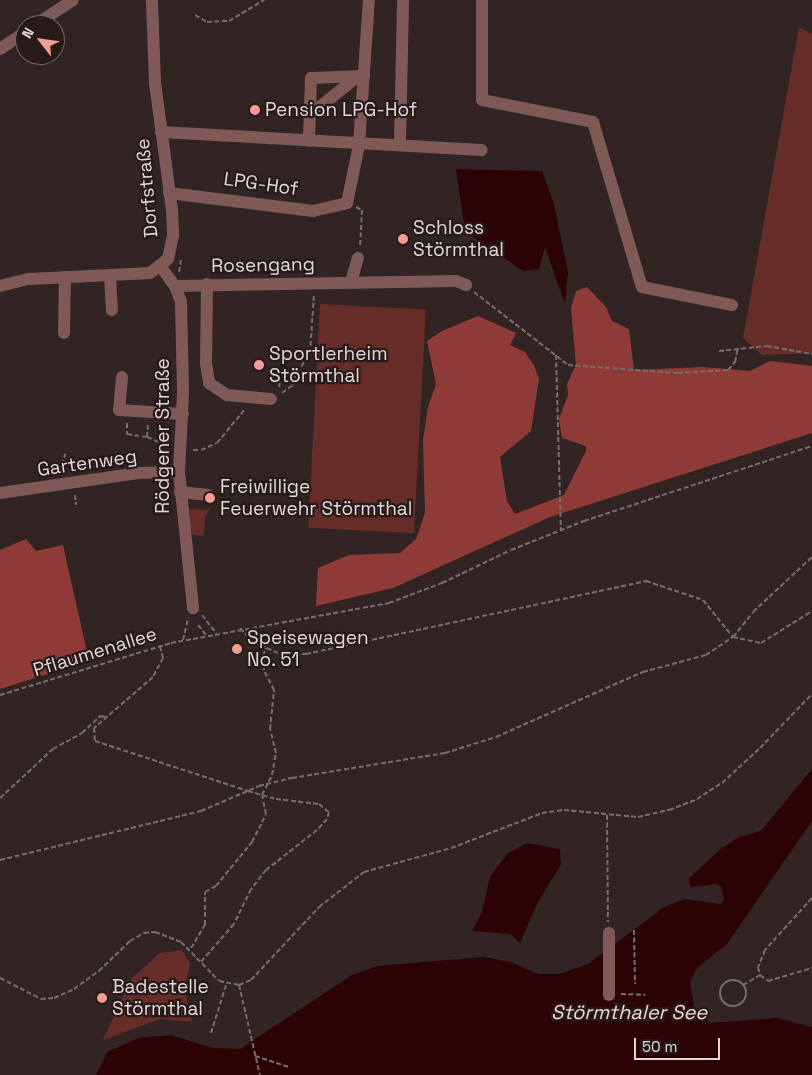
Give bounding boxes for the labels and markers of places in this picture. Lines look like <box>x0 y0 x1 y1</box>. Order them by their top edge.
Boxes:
place label: Pension LPG-Hof <box>265 99 417 121</box>
marker: Pension LPG-Hof <box>249 104 261 116</box>
place label: Schloss Störmthal <box>413 217 504 261</box>
marker: Schloss Störmthal <box>397 233 409 245</box>
place label: Sportlerheim Störmthal <box>269 343 387 387</box>
marker: Sportlerheim Störmthal <box>253 359 265 371</box>
place label: Freiwillige Feuerwehr Störmthal <box>220 476 412 520</box>
marker: Freiwillige Feuerwehr Störmthal <box>204 492 216 504</box>
place label: Speisewagen No. 51 <box>247 627 369 671</box>
marker: Speisewagen No. 51 <box>231 643 243 655</box>
place label: Badestelle Störmthal <box>112 976 209 1020</box>
marker: Badestelle Störmthal <box>96 992 108 1004</box>

